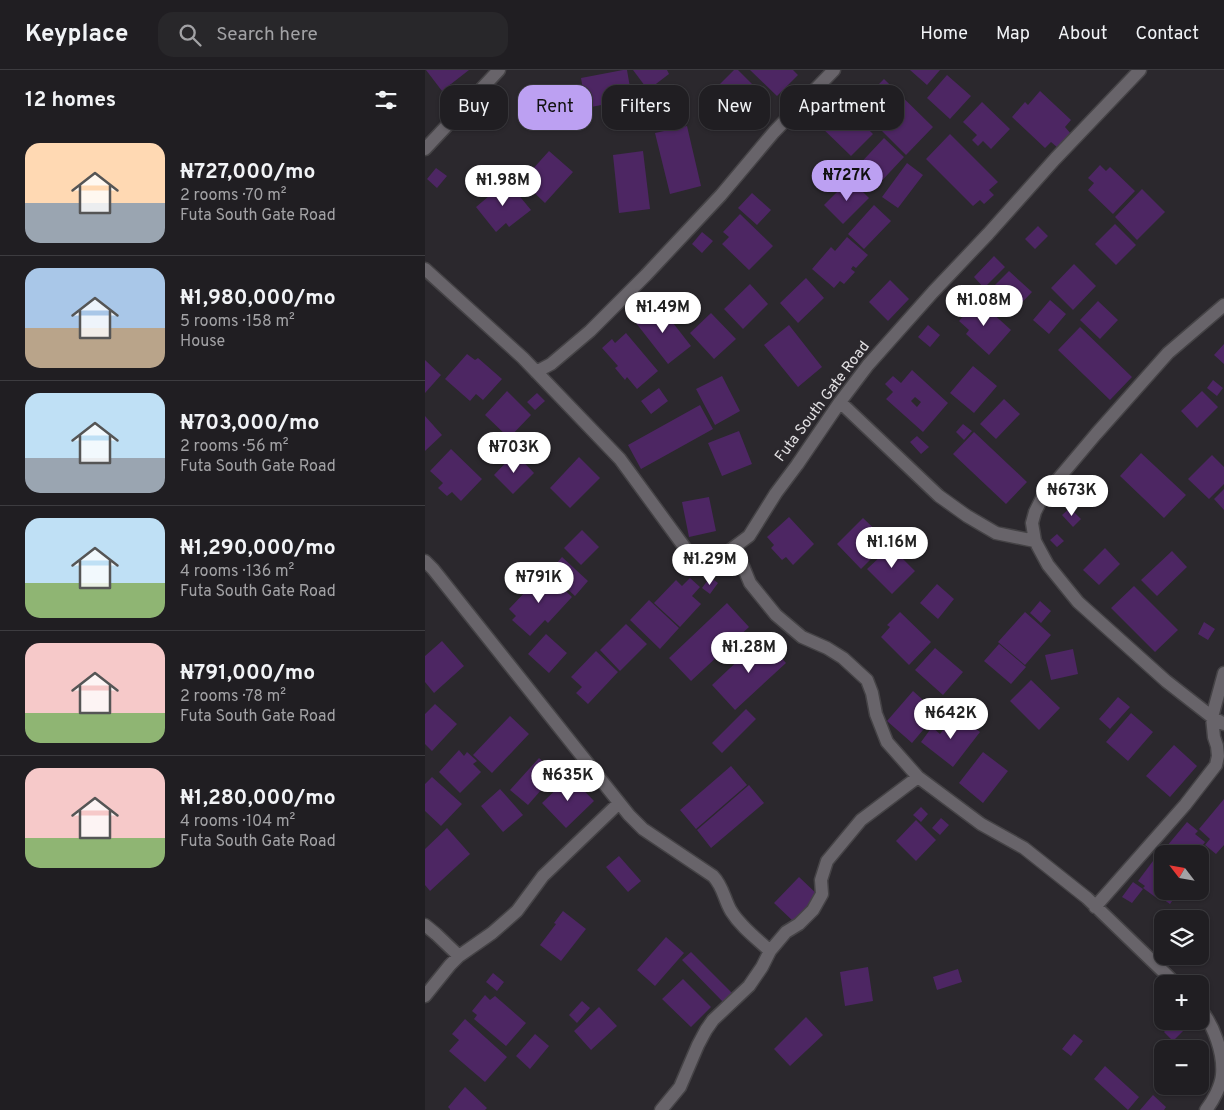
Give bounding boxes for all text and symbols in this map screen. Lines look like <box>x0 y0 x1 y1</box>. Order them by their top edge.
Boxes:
search box <box>158 12 508 57</box>
text: Keyplace <box>25 20 128 50</box>
icon: search <box>176 21 204 49</box>
text: Search here <box>216 23 318 47</box>
text: Home <box>920 23 968 46</box>
text: Map <box>996 23 1030 46</box>
text: About <box>1058 23 1107 46</box>
text: Contact <box>1135 23 1199 46</box>
chip: Buy <box>440 85 508 130</box>
chip: Rent <box>518 85 592 130</box>
chip: Filters <box>602 85 689 130</box>
chip: New <box>699 85 770 130</box>
chip: Apartment <box>780 85 904 130</box>
icon: filters <box>372 86 400 114</box>
text: 12 homes <box>25 87 116 114</box>
text: ₦727,000/mo <box>180 159 315 186</box>
pin: ₦727K <box>812 160 882 202</box>
icon: home <box>65 163 125 223</box>
pin: ₦1.98M <box>462 164 544 207</box>
text: ₦727K <box>823 166 871 186</box>
text: ₦1.98M <box>476 171 530 191</box>
text: 2 rooms · 70 m² <box>180 186 287 206</box>
text: Futa South Gate Road <box>180 206 336 226</box>
pin: ₦1.08M <box>943 284 1025 327</box>
text: ₦1,980,000/mo <box>180 285 336 312</box>
icon: home <box>65 288 125 348</box>
text: ₦1.08M <box>957 291 1011 311</box>
pin: ₦1.49M <box>622 292 704 334</box>
text: ₦1.49M <box>636 298 690 318</box>
text: 5 rooms · 158 m² <box>180 312 295 332</box>
text: House <box>180 332 225 352</box>
street label: Futa South Gate Road <box>771 338 875 466</box>
text: ₦703,000/mo <box>180 410 319 437</box>
icon: home <box>65 413 125 473</box>
pin: ₦703K <box>479 432 549 474</box>
text: 2 rooms · 56 m² <box>180 437 289 457</box>
text: ₦703K <box>489 438 539 458</box>
text: Futa South Gate Road <box>180 457 336 477</box>
pin: ₦673K <box>1037 474 1107 517</box>
text: ₦673K <box>1047 481 1097 501</box>
pin: ₦1.16M <box>851 526 933 569</box>
text: ₦1.16M <box>867 533 917 553</box>
text: ₦1,290,000/mo <box>180 535 336 562</box>
icon: home <box>65 538 125 598</box>
pin: ₦1.29M <box>669 544 751 586</box>
text: ₦1.29M <box>683 550 737 570</box>
text: 4 rooms · 136 m² <box>180 562 294 582</box>
pin: ₦791K <box>504 562 574 604</box>
text: ₦791K <box>516 568 562 588</box>
text: Futa South Gate Road <box>180 582 336 602</box>
pin: ₦1.28M <box>708 632 790 674</box>
text: ₦1.28M <box>722 638 776 658</box>
text: ₦791,000/mo <box>180 660 315 687</box>
icon: home <box>65 663 125 723</box>
text: 2 rooms · 78 m² <box>180 687 286 707</box>
pin: ₦642K <box>916 698 986 740</box>
text: ₦642K <box>925 704 977 724</box>
text: Futa South Gate Road <box>180 707 336 727</box>
pin: ₦635K <box>533 760 603 802</box>
text: ₦635K <box>542 766 594 786</box>
text: ₦1,280,000/mo <box>180 785 336 812</box>
icon: home <box>65 788 125 848</box>
text: 4 rooms · 104 m² <box>180 812 295 832</box>
text: Futa South Gate Road <box>180 832 336 852</box>
north arrow <box>1154 845 1209 900</box>
map controls <box>1154 845 1209 1095</box>
button: layers <box>1154 910 1209 965</box>
button: + <box>1154 975 1209 1030</box>
button: − <box>1154 1040 1209 1095</box>

